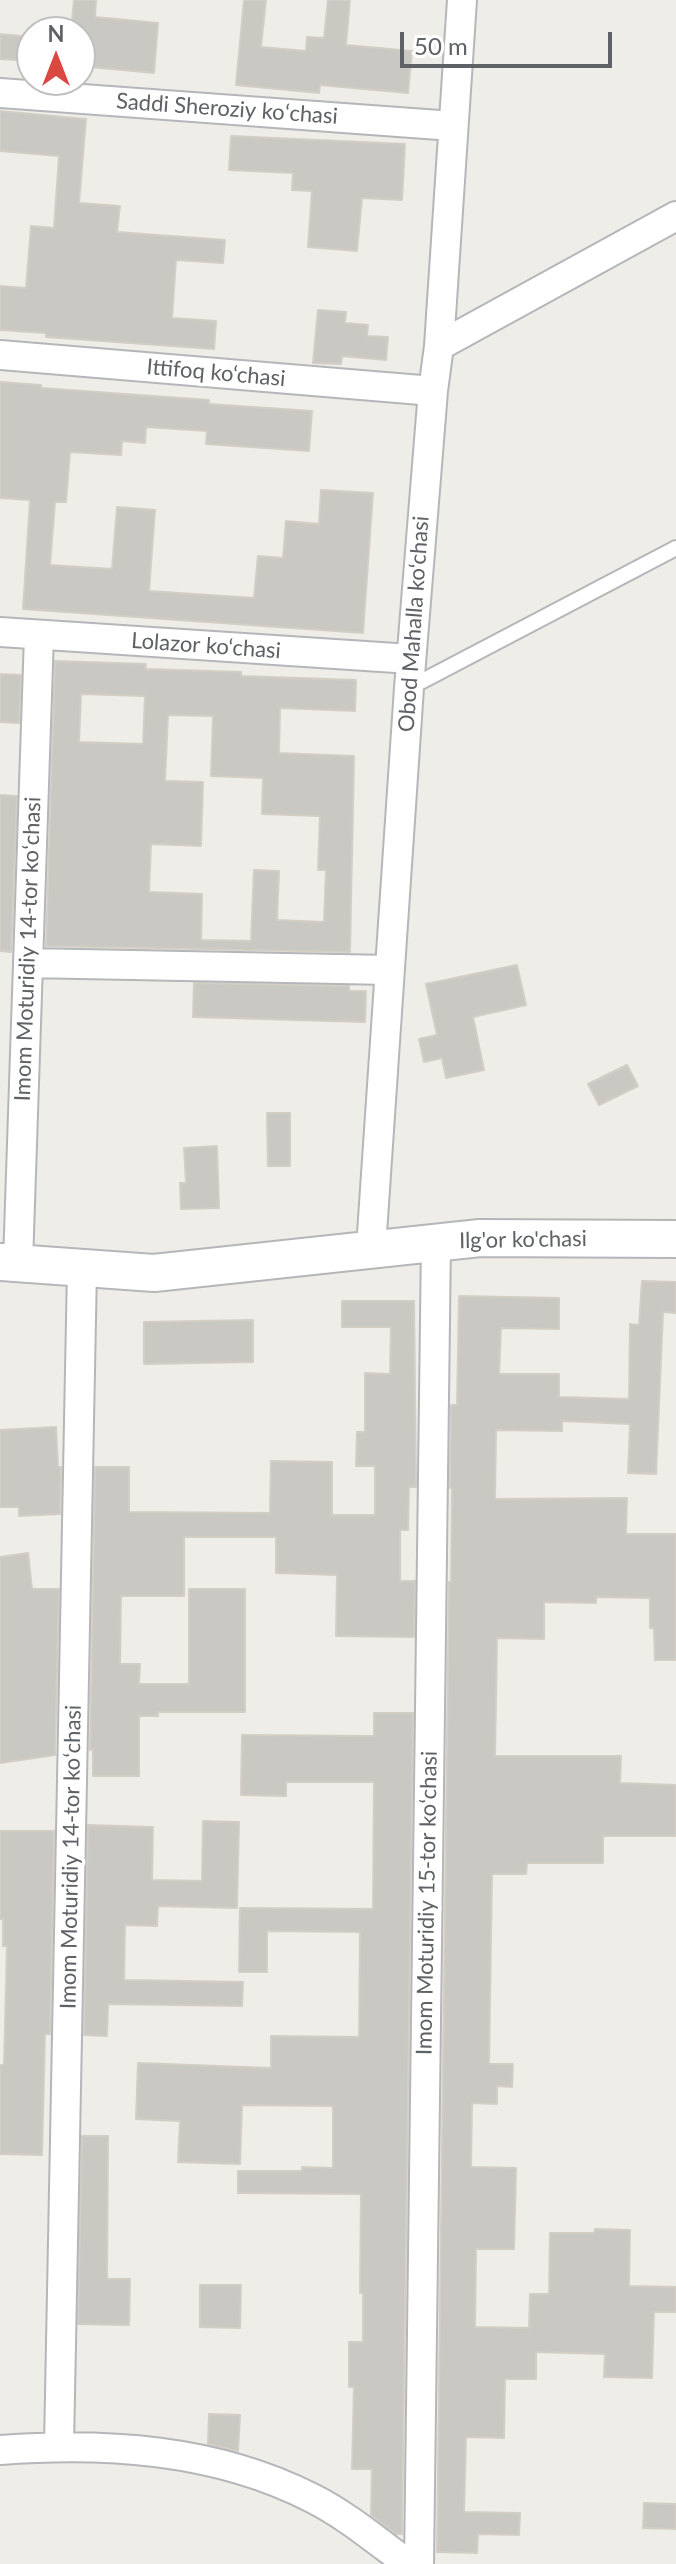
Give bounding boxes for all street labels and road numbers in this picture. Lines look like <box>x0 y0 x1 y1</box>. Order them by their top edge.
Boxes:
street label: Saddi Sheroziy koʻchasi <box>115 88 339 130</box>
street label: Ittifoq ko‘chasi <box>146 354 286 392</box>
street label: Obod Mahalla ko‘chasi <box>393 515 435 733</box>
street label: Lolazor ko‘chasi <box>130 628 282 664</box>
street label: Imom Moturidiy 14-tor koʻchasi <box>9 796 47 1102</box>
street label: Ilg'or ko'chasi <box>459 1226 587 1254</box>
street label: Imom Moturidiy 14-tor koʻchasi <box>55 1705 87 2009</box>
street label: Imom Moturidiy 15-tor koʻchasi <box>411 1751 443 2055</box>

